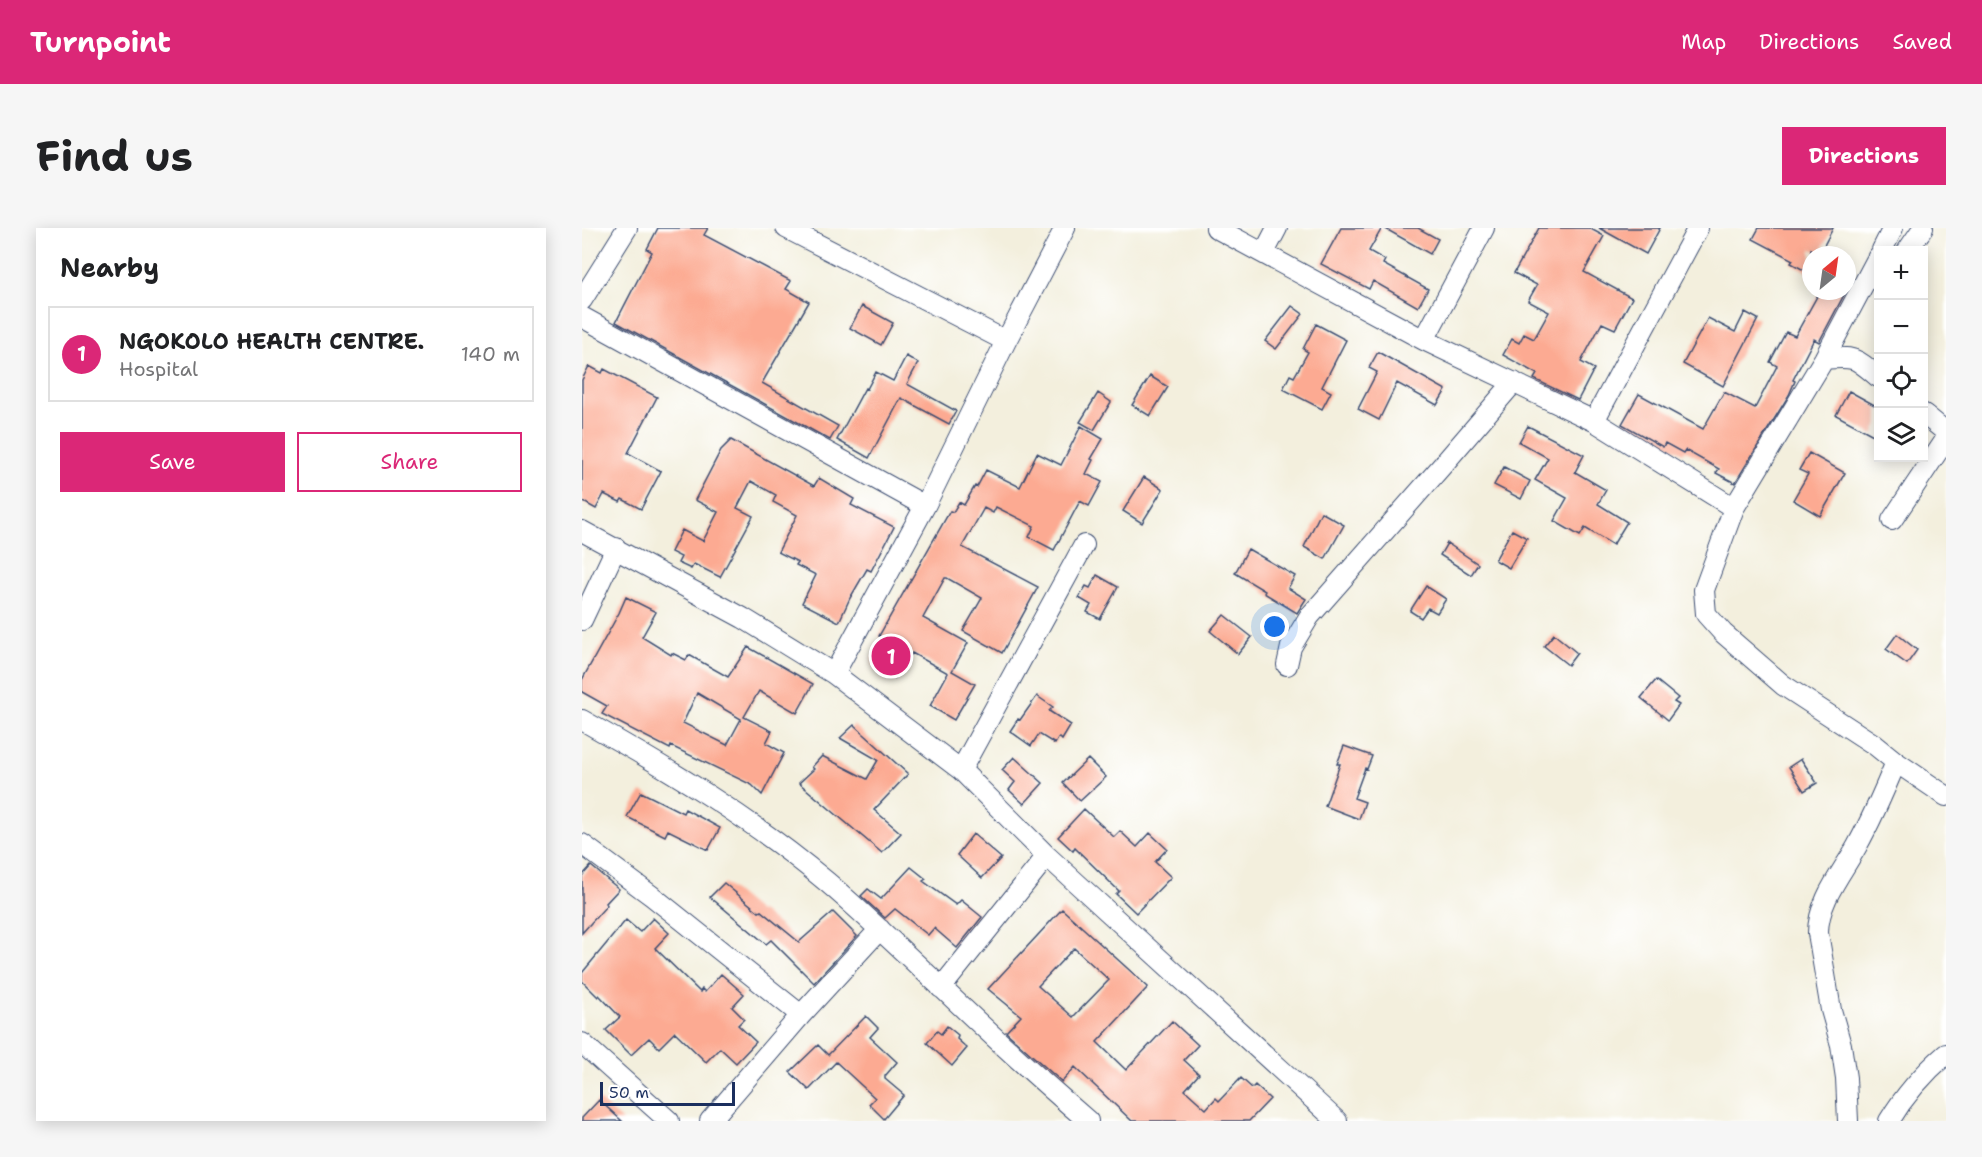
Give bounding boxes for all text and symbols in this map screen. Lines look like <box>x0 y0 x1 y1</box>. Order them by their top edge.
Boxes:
text: Turnpoint <box>30 23 171 61</box>
text: Map <box>1681 28 1726 56</box>
text: Directions <box>1759 28 1859 56</box>
text: Saved <box>1892 28 1952 56</box>
button: Directions <box>1782 127 1946 185</box>
text: Find us <box>36 128 193 184</box>
north arrow <box>1802 246 1856 300</box>
map controls <box>1874 246 1928 462</box>
button: + <box>1874 246 1928 300</box>
text: Nearby <box>60 250 159 285</box>
button: − <box>1874 300 1928 354</box>
text: NGOKOLO HEALTH CENTRE. <box>119 327 424 356</box>
text: 1 <box>77 341 86 367</box>
text: 140 m <box>461 341 520 367</box>
button: locate <box>1874 354 1928 408</box>
text: Hospital <box>119 356 198 382</box>
button: layers <box>1874 408 1928 462</box>
button: Save <box>60 432 285 492</box>
button: Share <box>297 432 522 492</box>
your location <box>1260 612 1289 641</box>
pin: 1 <box>872 634 910 678</box>
scale bar <box>600 1079 735 1106</box>
text: 50 m <box>609 1082 649 1103</box>

